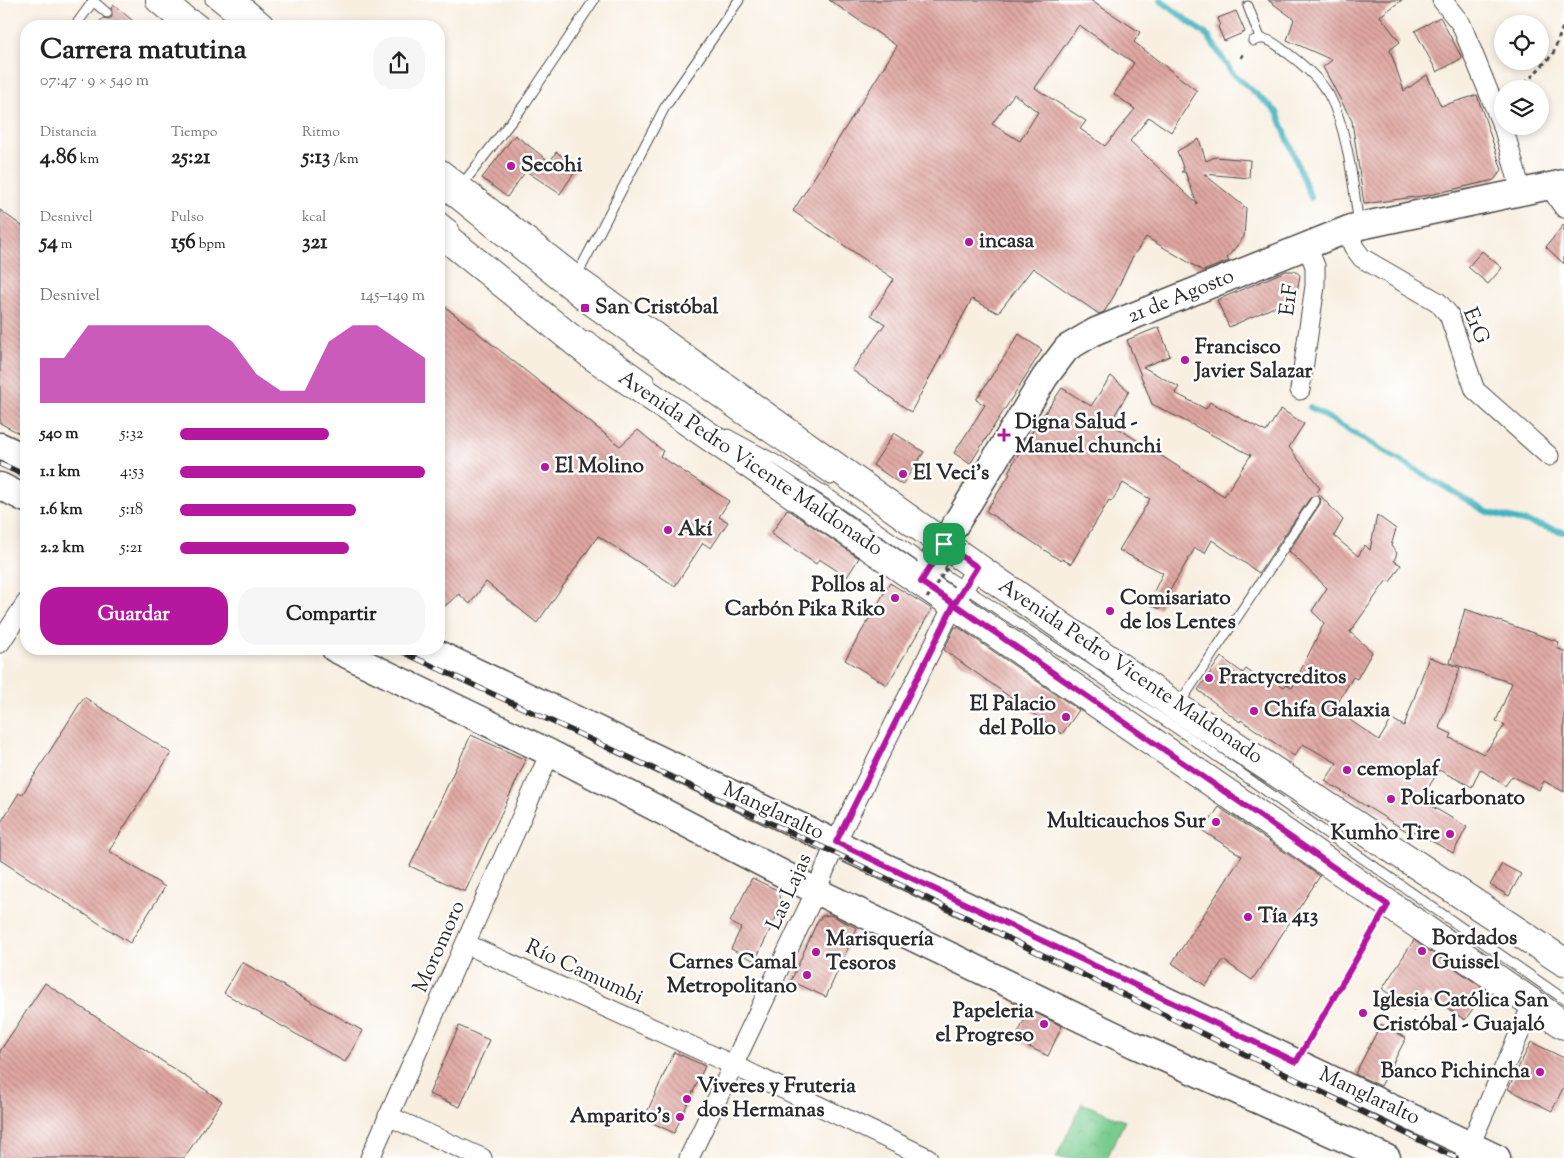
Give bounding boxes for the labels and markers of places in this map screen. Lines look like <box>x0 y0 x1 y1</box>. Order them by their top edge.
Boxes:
place label: Secohi <box>521 151 583 181</box>
marker: Secohi <box>505 160 517 172</box>
place label: incasa <box>979 227 1035 257</box>
marker: incasa <box>963 236 975 248</box>
place label: San Cristóbal <box>595 293 718 323</box>
marker: San Cristóbal <box>579 302 591 314</box>
place label: Francisco Javier Salazar <box>1193 333 1313 387</box>
marker: Francisco Javier Salazar <box>1179 354 1191 366</box>
place label: Digna Salud - Manuel chunchi <box>1015 408 1162 462</box>
marker: Digna Salud - Manuel chunchi <box>997 428 1011 442</box>
place label: El Molino <box>555 452 644 482</box>
place label: El Veci's <box>913 459 989 489</box>
marker: El Molino <box>539 461 551 473</box>
marker: El Veci's <box>897 468 909 480</box>
place label: Akí <box>678 515 712 545</box>
pin <box>923 523 965 565</box>
marker: Akí <box>662 524 674 536</box>
place label: Pollos al Carbón Pika Riko <box>725 571 886 625</box>
place label: Comisariato de los Lentes <box>1120 584 1236 638</box>
marker: Pollos al Carbón Pika Riko <box>889 592 901 604</box>
marker: Comisariato de los Lentes <box>1104 605 1116 617</box>
place label: Practycreditos <box>1219 663 1346 693</box>
marker: Practycreditos <box>1203 672 1215 684</box>
place label: El Palacio del Pollo <box>970 690 1056 744</box>
place label: Chifa Galaxia <box>1264 696 1391 726</box>
marker: Chifa Galaxia <box>1248 705 1260 717</box>
marker: El Palacio del Pollo <box>1060 711 1072 723</box>
place label: cemoplaf <box>1357 755 1441 785</box>
marker: cemoplaf <box>1341 764 1353 776</box>
place label: Policarbonato <box>1401 784 1526 814</box>
marker: Policarbonato <box>1385 793 1397 805</box>
place label: Multicauchos Sur <box>1047 807 1206 837</box>
marker: Multicauchos Sur <box>1210 816 1222 828</box>
place label: Kumho Tire <box>1331 819 1440 849</box>
marker: Kumho Tire <box>1444 828 1456 840</box>
place label: Tía 413 <box>1258 902 1318 932</box>
marker: Tía 413 <box>1242 911 1254 923</box>
place label: Bordados Guissel <box>1432 924 1517 978</box>
place label: Marisquería Tesoros <box>826 925 934 979</box>
marker: Bordados Guissel <box>1416 945 1428 957</box>
marker: Marisquería Tesoros <box>810 946 822 958</box>
place label: Carnes Camal Metropolitano <box>667 948 798 1002</box>
marker: Carnes Camal Metropolitano <box>801 969 813 981</box>
place label: Iglesia Católica San Cristóbal - Guajaló <box>1373 986 1549 1040</box>
place label: Papeleria el Progreso <box>935 997 1035 1051</box>
marker: Iglesia Católica San Cristóbal - Guajaló <box>1357 1007 1369 1019</box>
marker: Papeleria el Progreso <box>1038 1018 1050 1030</box>
place label: Banco Pichincha <box>1381 1057 1530 1087</box>
marker: Banco Pichincha <box>1534 1066 1546 1078</box>
place label: Viveres y Fruteria dos Hermanas <box>697 1072 856 1126</box>
marker: Viveres y Fruteria dos Hermanas <box>681 1093 693 1105</box>
place label: Amparito's <box>570 1102 670 1132</box>
marker: Amparito's <box>674 1111 686 1123</box>

